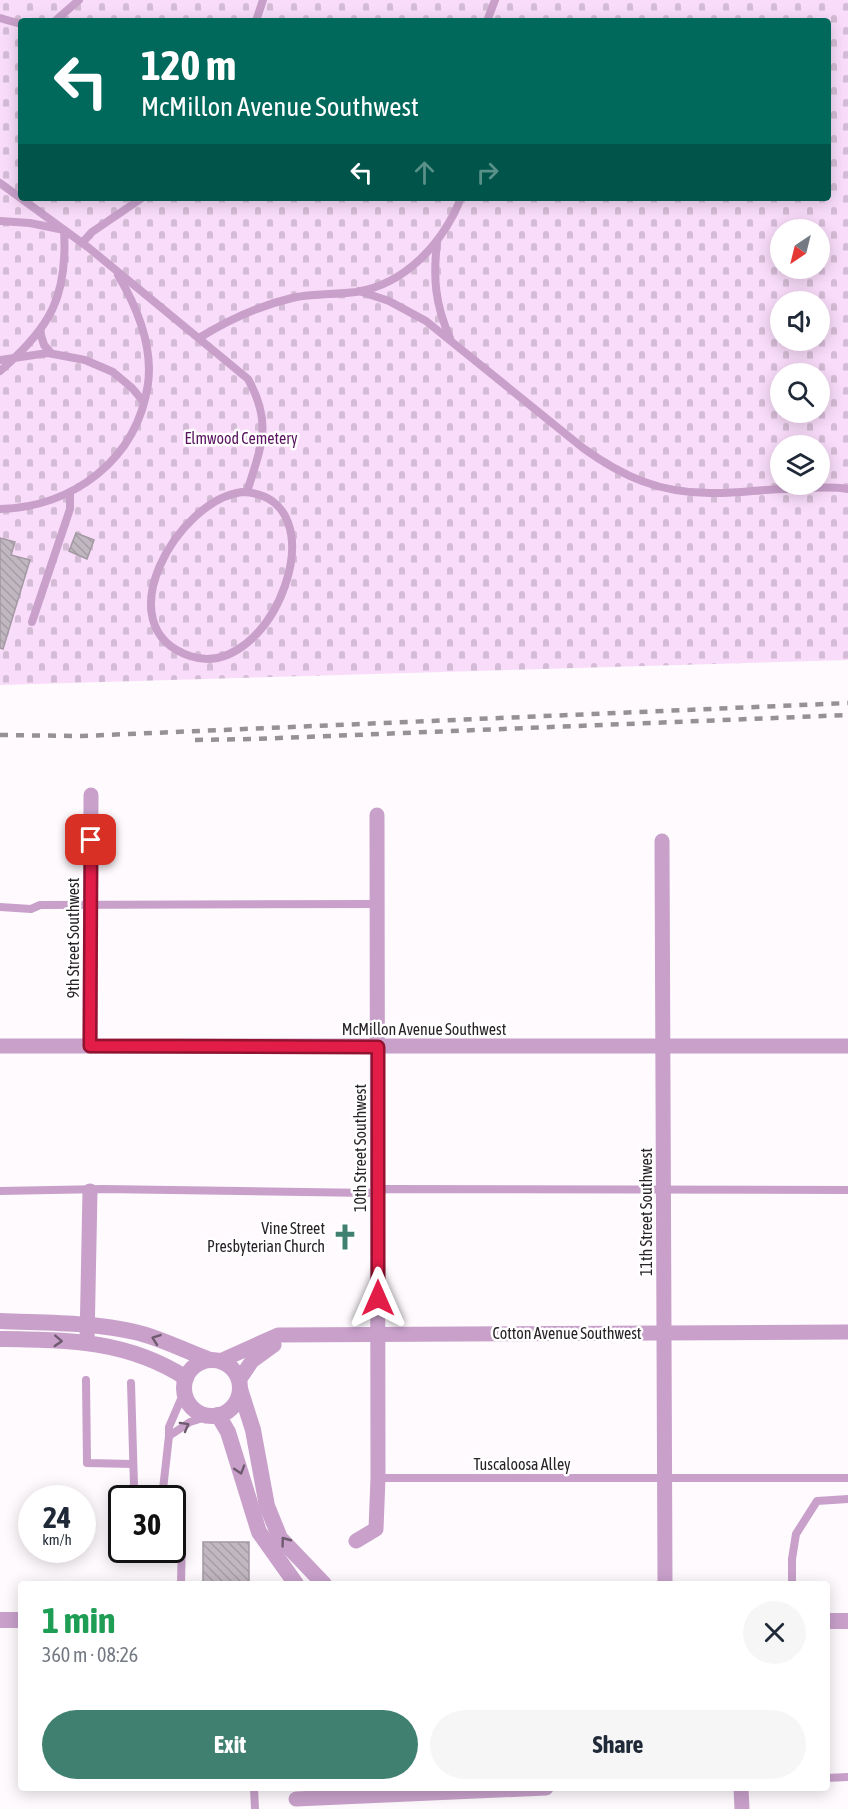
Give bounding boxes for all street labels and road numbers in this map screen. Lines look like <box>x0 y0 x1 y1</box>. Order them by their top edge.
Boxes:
street label: 9th Street Southwest <box>64 877 82 998</box>
street label: McMillon Avenue Southwest <box>342 1020 507 1038</box>
street label: 10th Street Southwest <box>351 1084 369 1212</box>
street label: 11th Street Southwest <box>637 1148 655 1276</box>
street label: Cotton Avenue Southwest <box>493 1324 642 1342</box>
street label: Tuscaloosa Alley <box>473 1455 571 1474</box>

